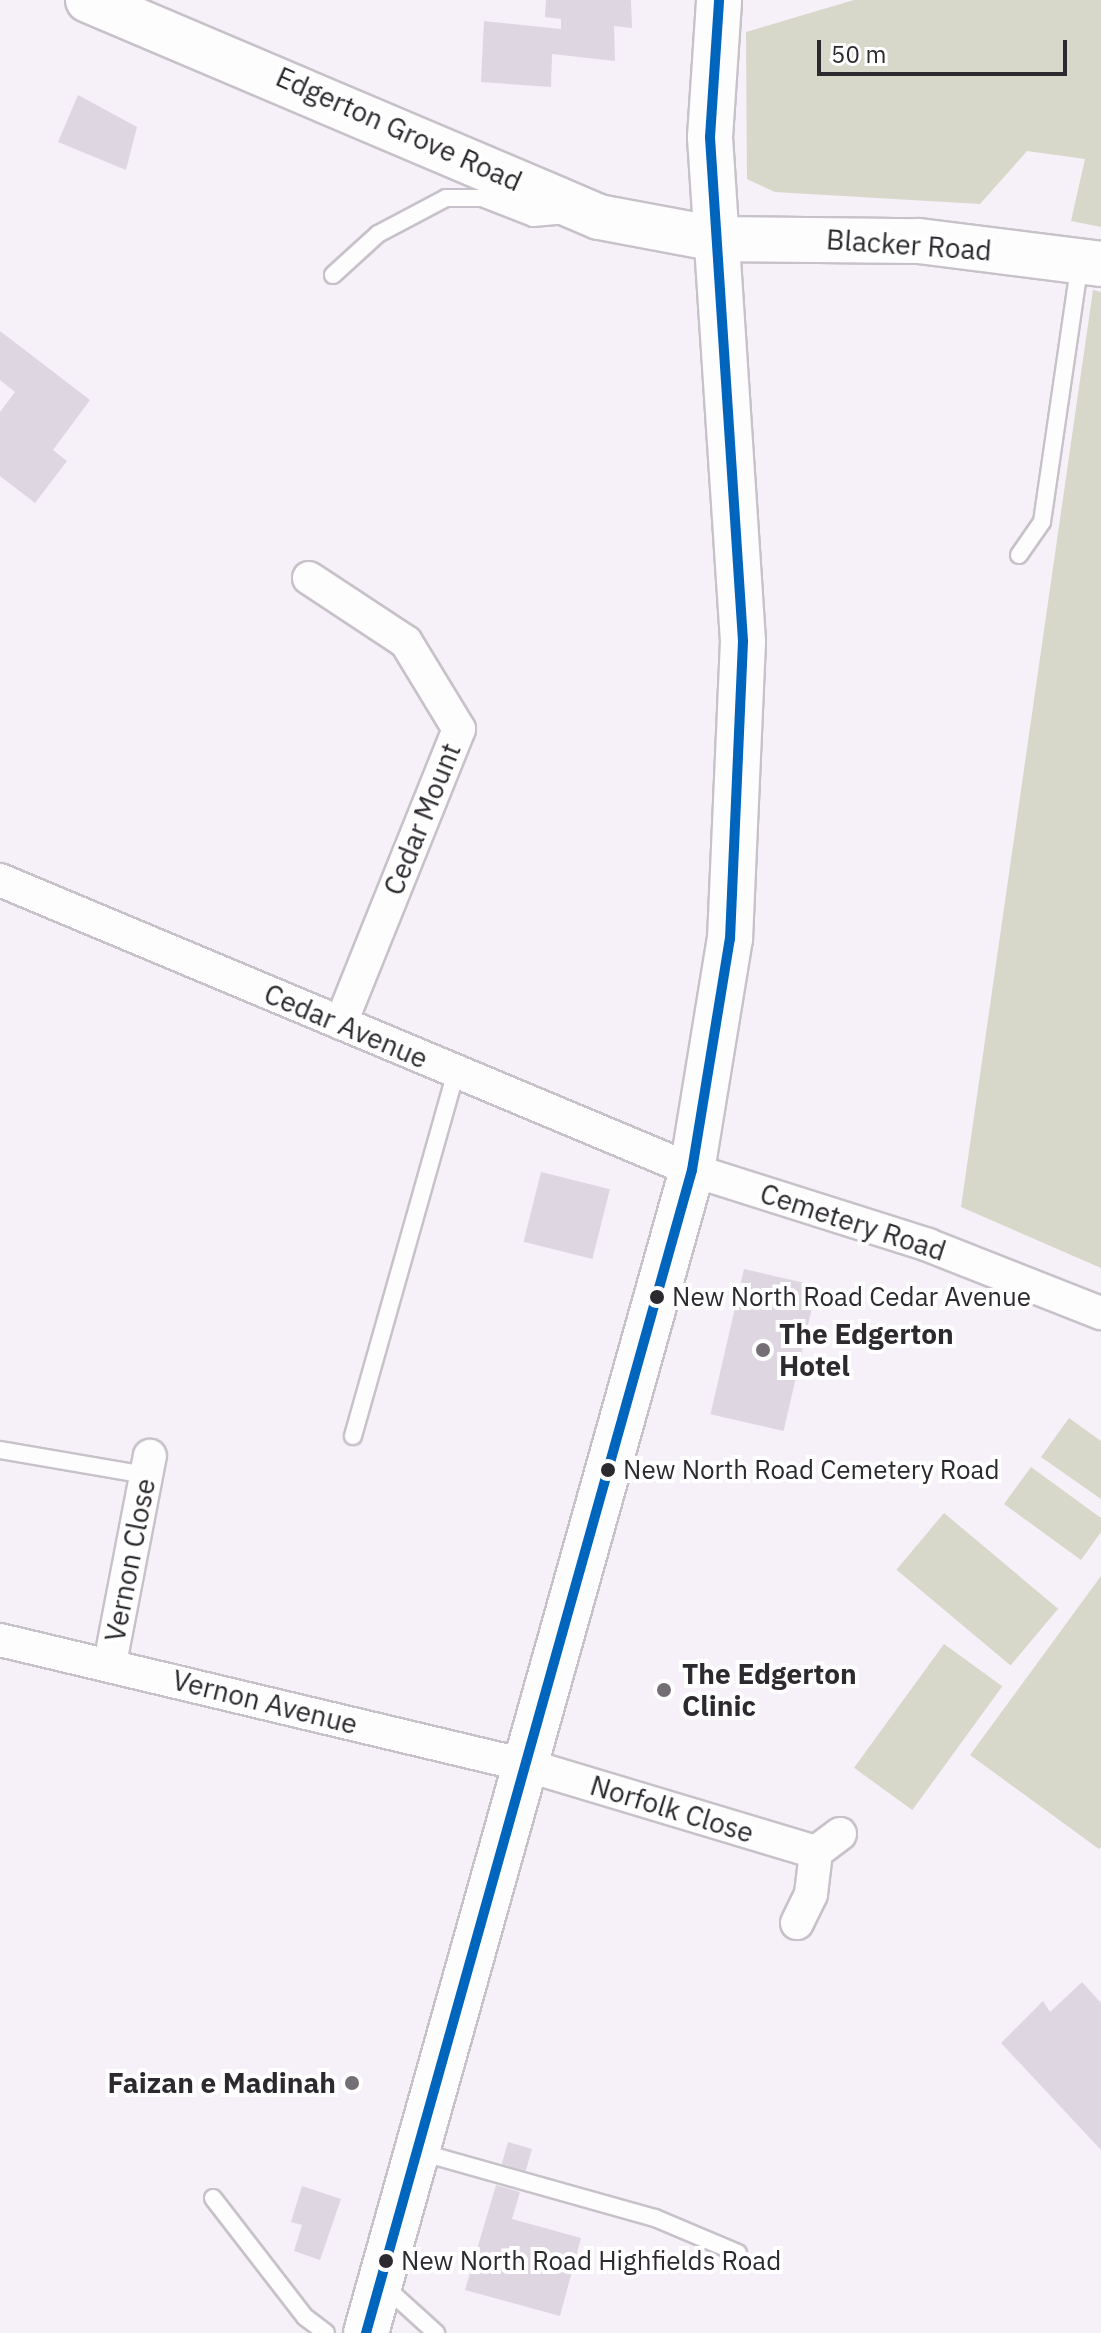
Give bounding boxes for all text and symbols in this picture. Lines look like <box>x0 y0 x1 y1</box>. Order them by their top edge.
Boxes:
scale bar <box>821 24 1071 74</box>
text: 50 m <box>831 38 886 70</box>
street label: Edgerton Grove Road <box>271 60 527 198</box>
street label: Blacker Road <box>825 222 993 268</box>
street label: Cedar Mount <box>376 738 468 900</box>
street label: Cedar Avenue <box>259 976 433 1076</box>
street label: Cemetery Road <box>756 1176 950 1268</box>
place label: New North Road Cedar Avenue <box>672 1281 1031 1313</box>
marker: New North Road Cedar Avenue <box>649 1289 665 1305</box>
place label: The Edgerton Hotel <box>779 1317 954 1383</box>
marker: The Edgerton Hotel <box>754 1341 772 1359</box>
place label: New North Road Cemetery Road <box>623 1454 1000 1486</box>
marker: New North Road Cemetery Road <box>600 1462 616 1478</box>
street label: Vernon Close <box>98 1475 162 1645</box>
place label: The Edgerton Clinic <box>682 1657 857 1723</box>
street label: Vernon Avenue <box>169 1663 361 1741</box>
marker: The Edgerton Clinic <box>653 1679 675 1701</box>
street label: Norfolk Close <box>586 1768 758 1850</box>
place label: Faizan e Madinah <box>108 2066 336 2100</box>
marker: Faizan e Madinah <box>343 2074 361 2092</box>
place label: New North Road Highfields Road <box>401 2245 781 2277</box>
marker: New North Road Highfields Road <box>378 2253 394 2269</box>

